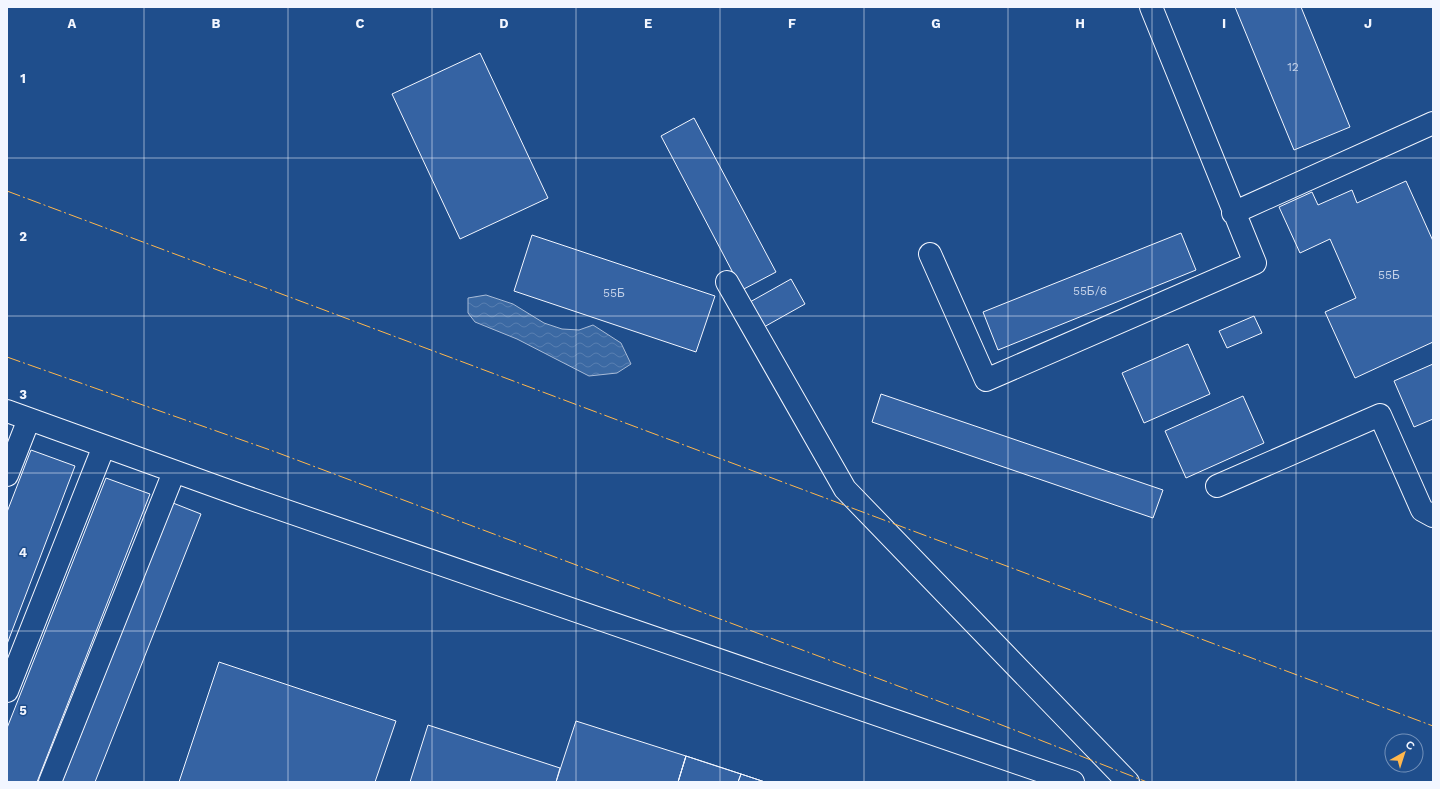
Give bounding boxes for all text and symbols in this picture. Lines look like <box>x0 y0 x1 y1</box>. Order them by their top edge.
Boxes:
text: A <box>68 16 77 31</box>
text: B <box>212 16 221 31</box>
text: C <box>356 16 365 31</box>
text: D <box>499 16 509 31</box>
text: E <box>644 16 652 31</box>
text: F <box>788 16 796 31</box>
text: G <box>931 16 941 31</box>
text: H <box>1075 16 1085 31</box>
text: I <box>1222 16 1226 31</box>
text: J <box>1364 16 1372 31</box>
house number: 12 <box>1287 60 1299 74</box>
text: 1 <box>20 71 26 86</box>
text: 2 <box>19 229 27 244</box>
house number: 55Б <box>1378 268 1400 282</box>
house number: 55Б/6 <box>1073 284 1107 298</box>
house number: 55Б <box>603 286 625 300</box>
text: 3 <box>19 387 27 402</box>
text: 4 <box>19 545 28 560</box>
text: 5 <box>19 703 27 718</box>
north arrow <box>1384 733 1424 773</box>
text: С <box>1403 738 1417 753</box>

